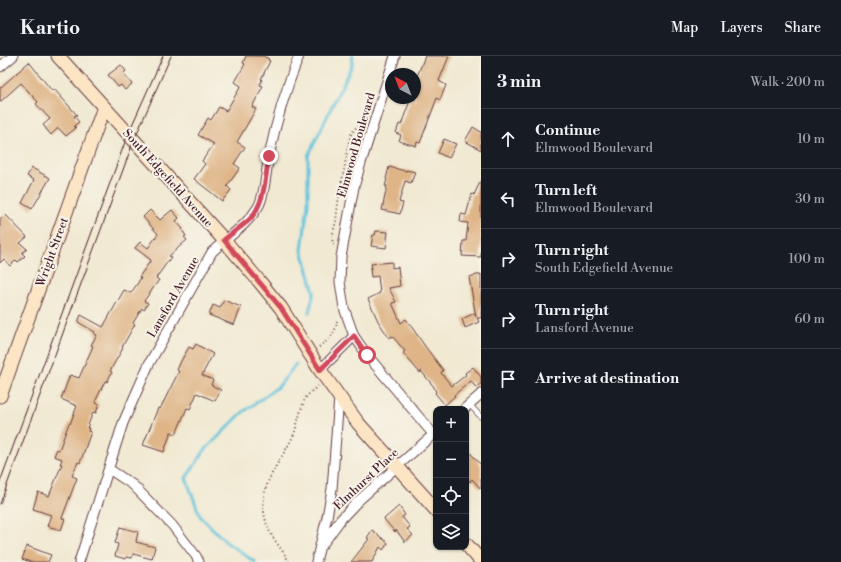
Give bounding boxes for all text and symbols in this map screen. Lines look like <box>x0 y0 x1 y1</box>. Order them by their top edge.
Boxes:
text: Kartio <box>20 16 80 40</box>
text: Map <box>671 19 698 37</box>
text: Layers <box>720 19 763 37</box>
text: Share <box>785 19 821 37</box>
north arrow <box>385 68 421 104</box>
text: 3 min <box>497 71 541 93</box>
text: Walk · 200 m <box>751 74 825 90</box>
street label: Elmwood Boulevard <box>334 91 379 199</box>
text: Continue <box>535 121 600 140</box>
street label: South Edgefield Avenue <box>119 126 216 231</box>
icon: ahead <box>497 128 519 150</box>
text: 10 m <box>797 131 825 147</box>
text: Elmwood Boulevard <box>535 140 653 156</box>
route end <box>260 147 278 165</box>
text: Turn left <box>535 181 597 200</box>
icon: left <box>497 188 519 210</box>
text: 30 m <box>795 191 825 207</box>
text: Elmwood Boulevard <box>535 200 653 216</box>
street label: Wright Street <box>33 215 72 290</box>
text: Turn right <box>535 241 609 260</box>
icon: right <box>497 248 519 270</box>
text: 100 m <box>789 251 825 267</box>
street label: Lansford Avenue <box>144 254 203 340</box>
text: South Edgefield Avenue <box>535 260 673 276</box>
text: Turn right <box>535 301 609 320</box>
icon: right <box>497 308 519 330</box>
text: 60 m <box>794 311 825 327</box>
text: Lansford Avenue <box>535 320 634 336</box>
route start <box>358 346 376 364</box>
icon: arrive <box>497 368 519 390</box>
text: Arrive at destination <box>535 369 679 388</box>
map controls <box>433 406 469 550</box>
button: + <box>433 406 469 442</box>
button: − <box>433 442 469 478</box>
street label: Elmhurst Place <box>331 445 402 513</box>
button: locate <box>433 478 469 514</box>
button: layers <box>433 514 469 550</box>

